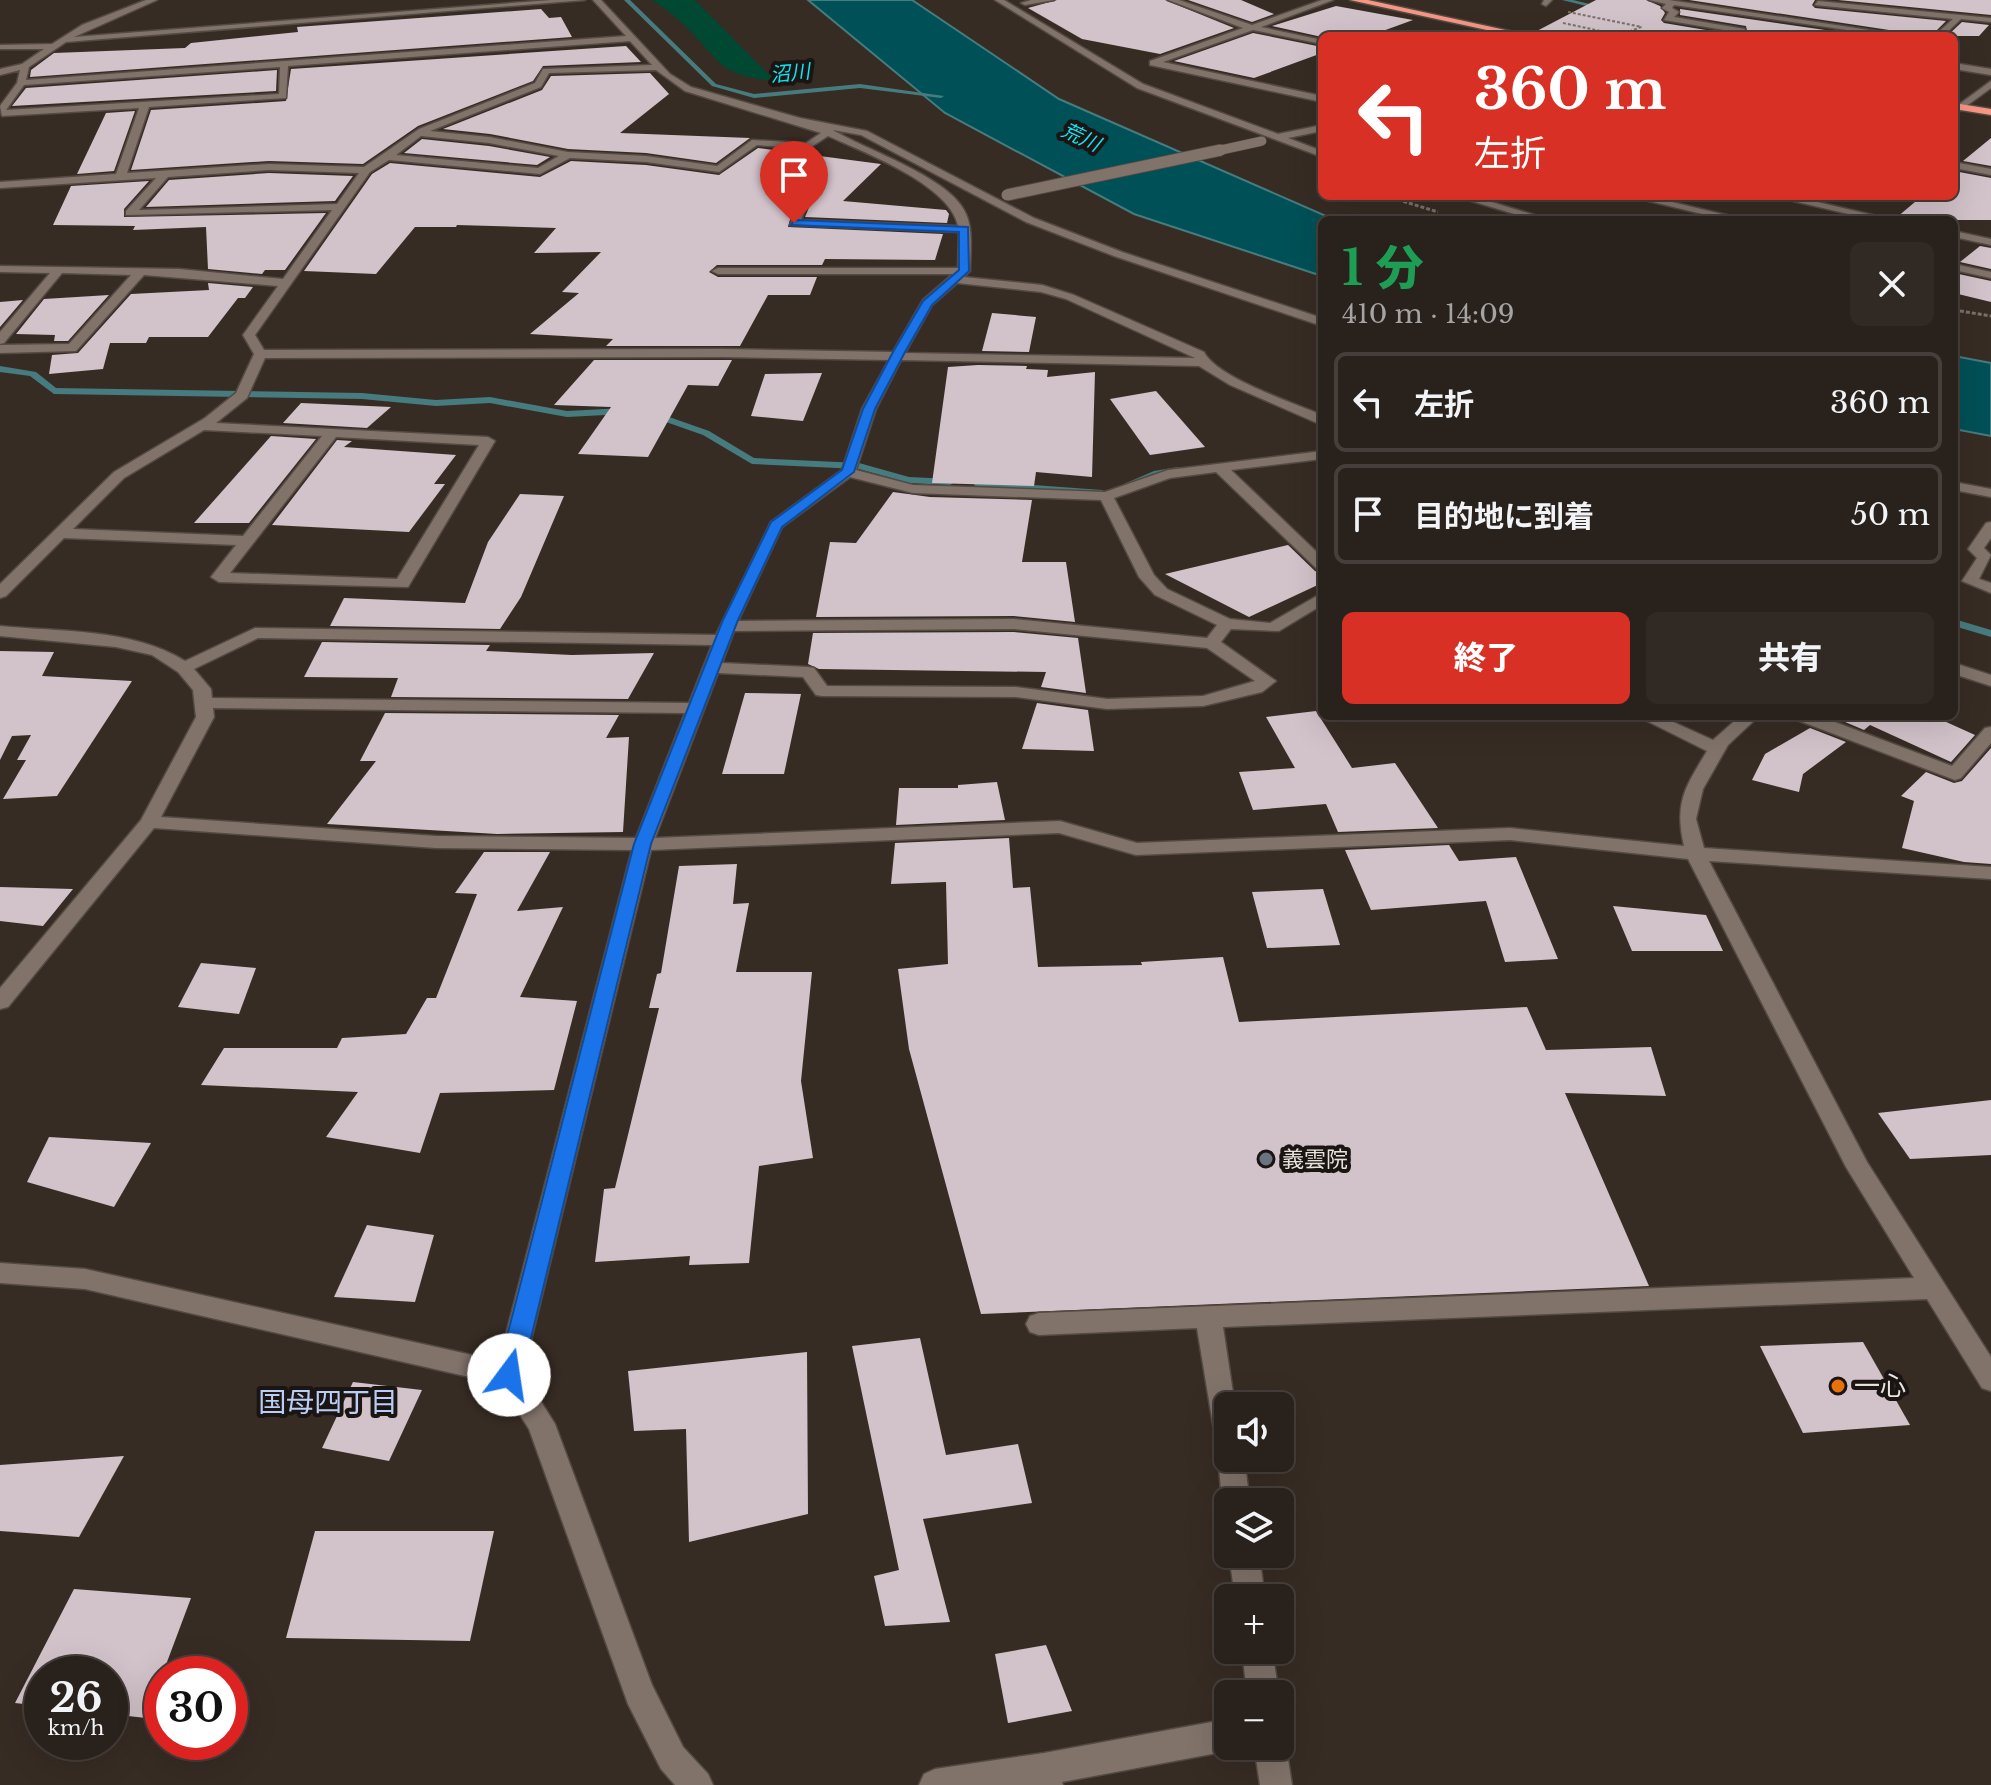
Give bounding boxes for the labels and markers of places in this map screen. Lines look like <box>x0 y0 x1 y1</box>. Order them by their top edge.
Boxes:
pin <box>760 141 828 223</box>
place label: 義雲院 <box>1282 1146 1348 1173</box>
marker: 義雲院 <box>1257 1150 1275 1168</box>
place label: 一心 <box>1854 1370 1906 1402</box>
marker: 一心 <box>1829 1377 1847 1395</box>

